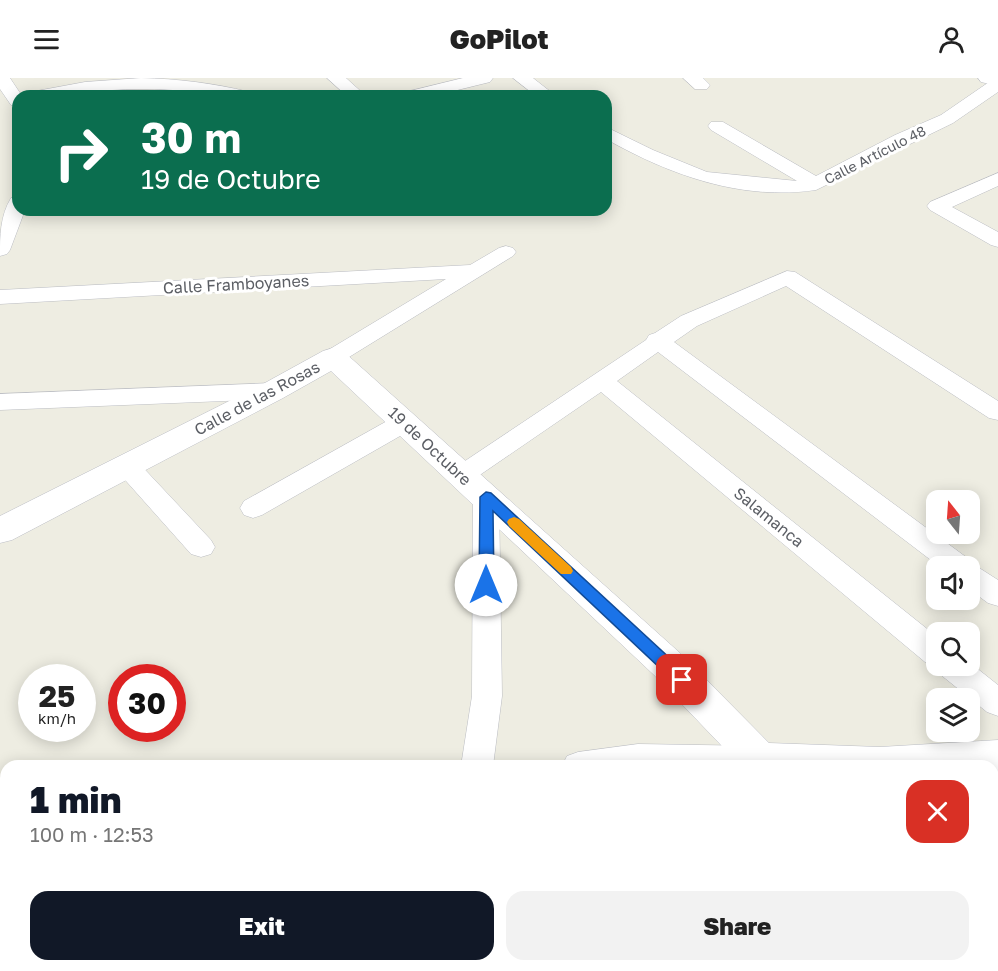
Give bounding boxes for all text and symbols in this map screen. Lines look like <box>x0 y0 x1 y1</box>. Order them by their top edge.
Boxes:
icon: menu <box>30 23 63 56</box>
text: GoPilot <box>449 23 549 55</box>
icon: person <box>935 23 968 56</box>
text: 30 m <box>141 112 241 162</box>
icon: right <box>42 114 120 192</box>
street label: Calle Artículo 48 <box>821 122 928 187</box>
text: 19 de Octubre <box>141 163 321 195</box>
street label: Calle Framboyanes <box>162 270 310 298</box>
street label: Calle de las Rosas <box>191 356 323 440</box>
street label: 19 de Octubre <box>384 402 476 490</box>
street label: Salamanca <box>730 483 808 551</box>
north arrow <box>926 490 980 544</box>
map controls <box>926 490 980 742</box>
position arrow <box>454 553 518 617</box>
button: sound <box>926 556 980 610</box>
button: search <box>926 622 980 676</box>
pin <box>656 654 707 705</box>
icon: arrive <box>665 663 698 696</box>
speed limit sign: 30 <box>108 664 186 742</box>
text: 25 <box>39 678 75 714</box>
button: layers <box>926 688 980 742</box>
text: km/h <box>38 709 76 727</box>
text: 1 min <box>30 778 121 821</box>
button: close <box>906 780 969 843</box>
text: 100 m · 12:53 <box>30 822 154 846</box>
button: Exit <box>30 891 494 960</box>
button: Share <box>506 891 969 960</box>

